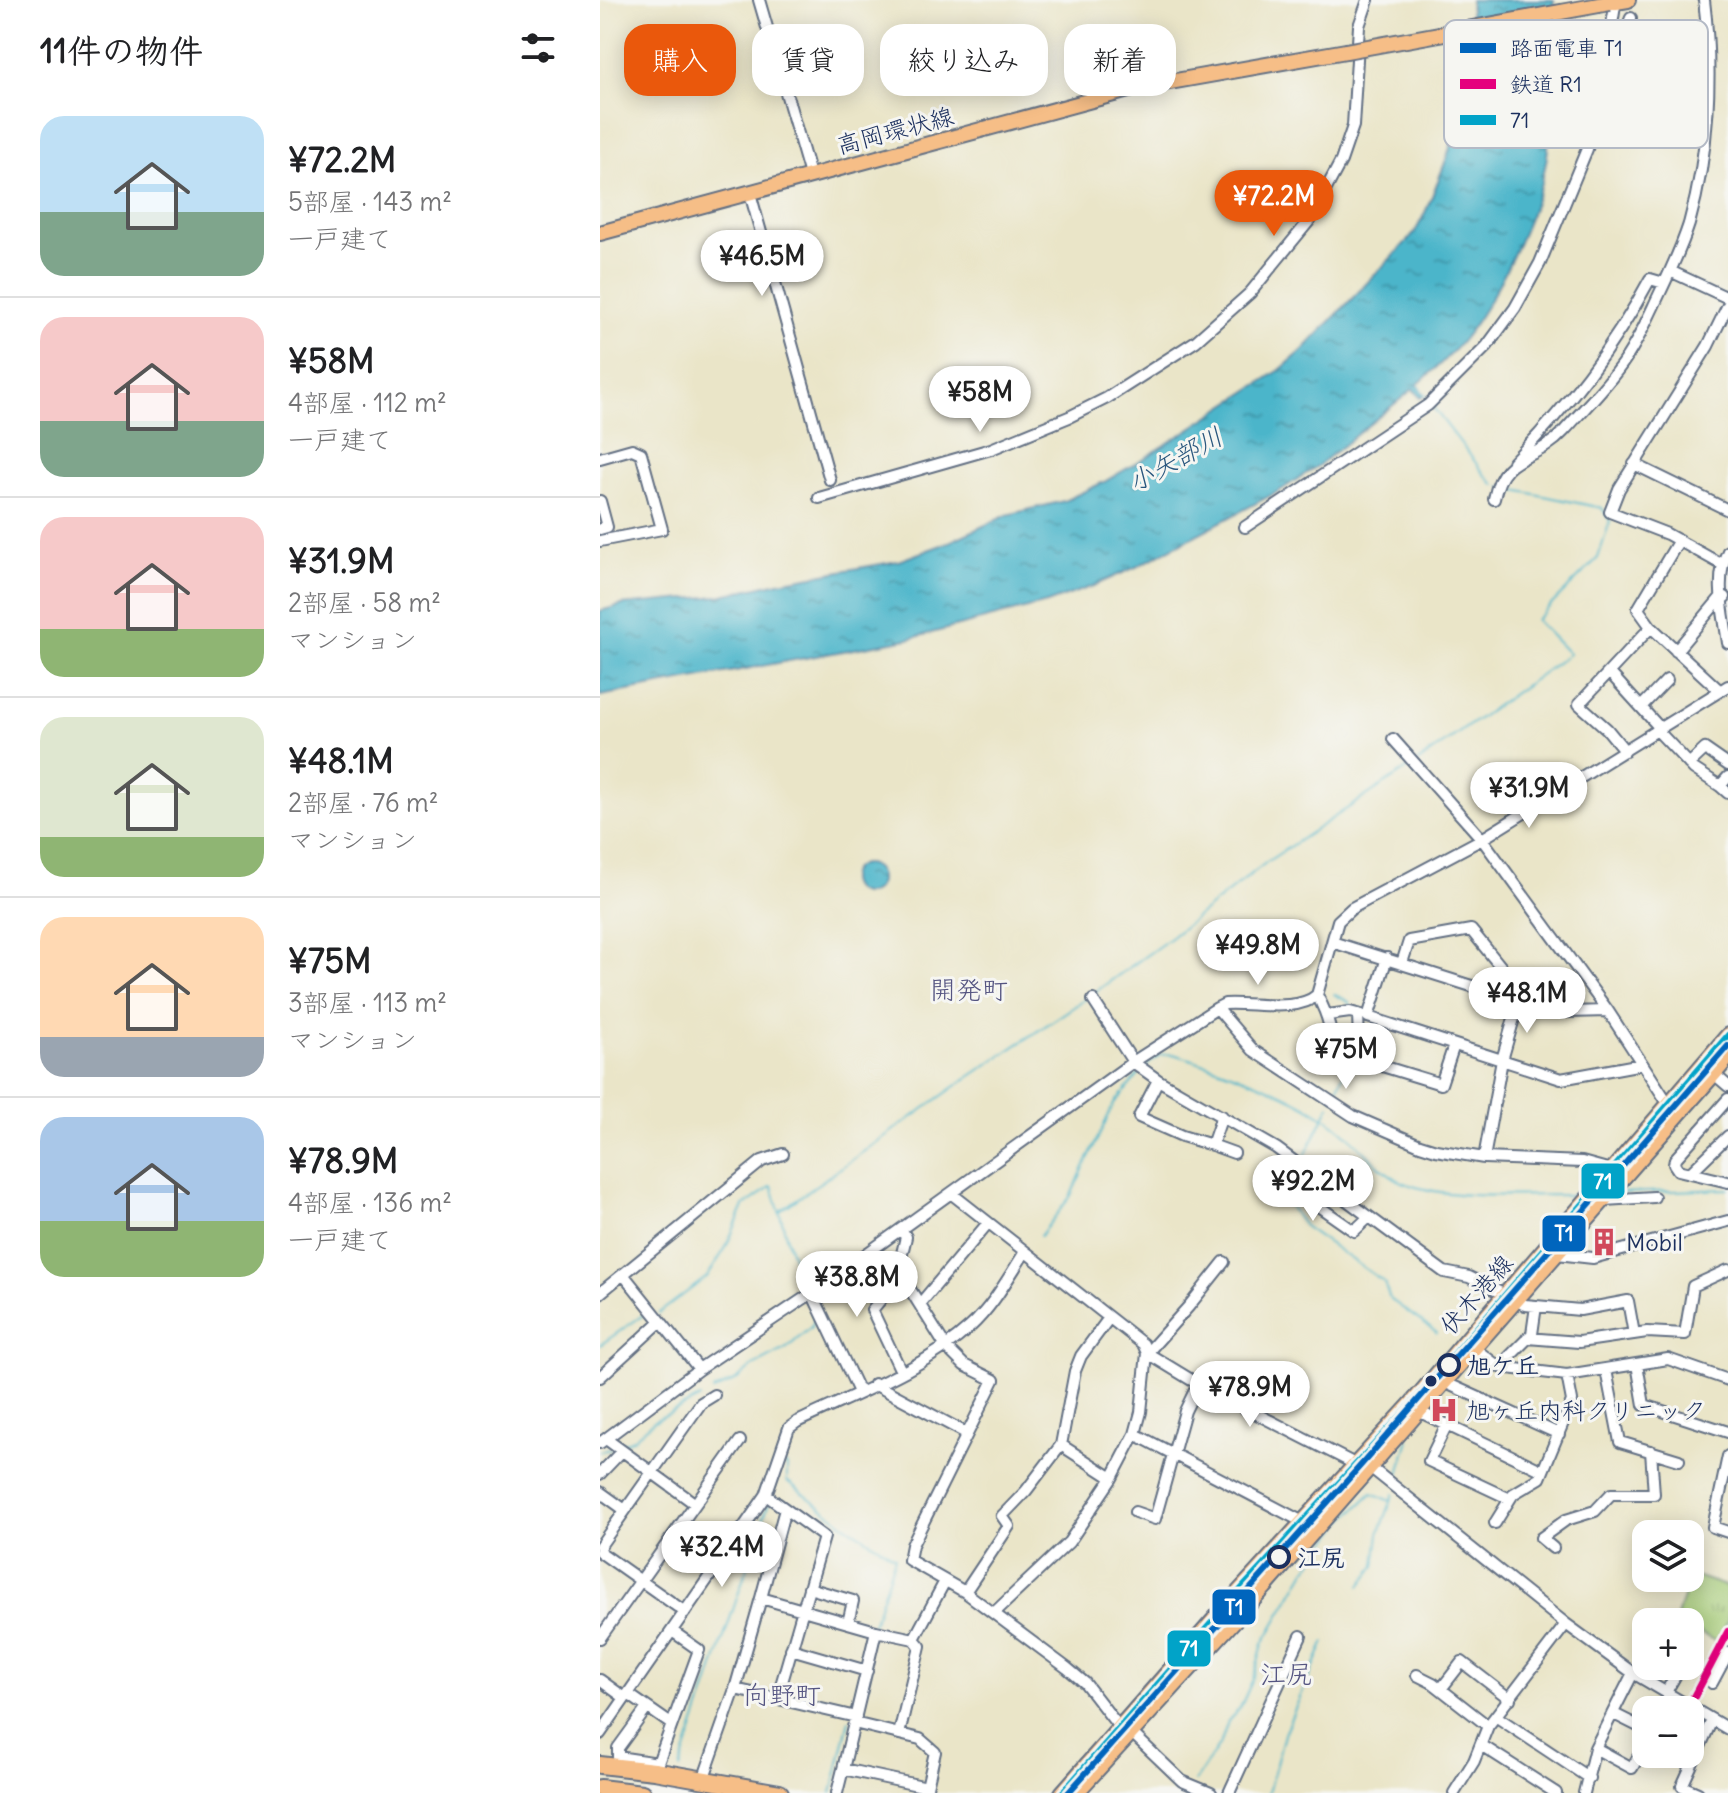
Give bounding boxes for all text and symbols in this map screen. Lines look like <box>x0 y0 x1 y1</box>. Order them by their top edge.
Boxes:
legend <box>1444 20 1708 148</box>
chip: 購入 <box>624 24 736 96</box>
chip: 賃貸 <box>752 24 864 96</box>
chip: 絞り込み <box>880 24 1048 96</box>
chip: 新着 <box>1064 24 1176 96</box>
icon: filters <box>516 26 560 70</box>
text: 11件の物件 <box>40 29 203 72</box>
text: 路面電車 T1 <box>1510 34 1623 62</box>
text: 鉄道 R1 <box>1510 70 1582 98</box>
street label: 高岡環状線 <box>833 100 957 160</box>
text: 71 <box>1510 106 1530 134</box>
text: ¥72.2M <box>288 138 396 181</box>
icon: home <box>104 148 200 244</box>
pin: ¥72.2M <box>1209 170 1339 238</box>
text: ¥72.2M <box>1233 179 1315 212</box>
text: 5部屋 · 143 m² <box>288 185 452 218</box>
text: 一戸建て <box>288 222 392 255</box>
pin: ¥46.5M <box>697 230 827 298</box>
text: ¥46.5M <box>719 239 805 272</box>
text: ¥58M <box>288 339 375 382</box>
icon: home <box>104 349 200 445</box>
pin: ¥58M <box>933 366 1027 434</box>
text: ¥58M <box>947 375 1013 408</box>
text: 4部屋 · 112 m² <box>288 386 447 419</box>
water label: 小矢部川 <box>1122 419 1228 499</box>
text: 一戸建て <box>288 423 392 456</box>
text: ¥31.9M <box>288 539 395 582</box>
icon: home <box>104 549 200 645</box>
text: 2部屋 · 58 m² <box>288 586 441 619</box>
text: マンション <box>288 623 417 656</box>
text: ¥48.1M <box>288 739 394 782</box>
icon: home <box>104 749 200 845</box>
pin: ¥31.9M <box>1464 762 1594 830</box>
text: ¥31.9M <box>1488 771 1570 804</box>
text: 2部屋 · 76 m² <box>288 786 439 819</box>
text: マンション <box>288 823 417 856</box>
pin: ¥49.8M <box>1193 919 1323 987</box>
text: ¥49.8M <box>1215 928 1301 961</box>
text: ¥75M <box>288 939 372 982</box>
icon: home <box>104 949 200 1045</box>
pin: ¥48.1M <box>1462 967 1592 1035</box>
district label: 開発町 <box>930 973 1008 1006</box>
text: ¥48.1M <box>1487 976 1568 1009</box>
text: 3部屋 · 113 m² <box>288 986 447 1019</box>
text: マンション <box>288 1023 417 1056</box>
pin: ¥75M <box>1299 1023 1393 1091</box>
text: ¥75M <box>1314 1032 1378 1065</box>
text: ¥78.9M <box>288 1139 398 1182</box>
icon: home <box>104 1149 200 1245</box>
pin: ¥92.2M <box>1248 1155 1378 1223</box>
line badge: 71 <box>1580 1162 1626 1200</box>
text: ¥92.2M <box>1270 1164 1356 1197</box>
text: 71 <box>1593 1167 1613 1195</box>
text: 4部屋 · 136 m² <box>288 1186 452 1219</box>
line badge: T1 <box>1541 1214 1587 1253</box>
text: T1 <box>1554 1219 1574 1247</box>
text: 一戸建て <box>288 1223 392 1256</box>
building icon: Mobil <box>1589 1227 1619 1257</box>
place label: Mobil <box>1626 1227 1683 1257</box>
street label: 伏木港線 <box>1433 1248 1519 1340</box>
pin: ¥38.8M <box>792 1251 922 1319</box>
text: ¥38.8M <box>814 1260 900 1293</box>
place label: 旭ケ丘 <box>1467 1350 1539 1380</box>
marker: 旭ケ丘 <box>1438 1354 1460 1376</box>
pin: ¥78.9M <box>1185 1361 1315 1429</box>
text: ¥78.9M <box>1208 1370 1292 1403</box>
unlabelled marker <box>1423 1373 1439 1389</box>
hospital icon: 旭ヶ丘内科クリニック <box>1429 1395 1459 1425</box>
place label: 旭ヶ丘内科クリニック <box>1466 1395 1706 1425</box>
map controls <box>1632 1520 1704 1768</box>
button: layers <box>1632 1520 1704 1592</box>
pin: ¥32.4M <box>657 1521 787 1589</box>
text: ¥32.4M <box>679 1530 765 1563</box>
place label: 江尻 <box>1297 1542 1345 1572</box>
marker: 江尻 <box>1268 1546 1290 1568</box>
line badge: T1 <box>1211 1588 1257 1626</box>
text: T1 <box>1224 1593 1244 1621</box>
button: + <box>1632 1608 1704 1680</box>
line badge: 71 <box>1166 1629 1212 1668</box>
text: 71 <box>1179 1634 1199 1662</box>
district label: 江尻 <box>1260 1657 1312 1690</box>
district label: 向野町 <box>743 1678 821 1711</box>
button: − <box>1632 1696 1704 1768</box>

